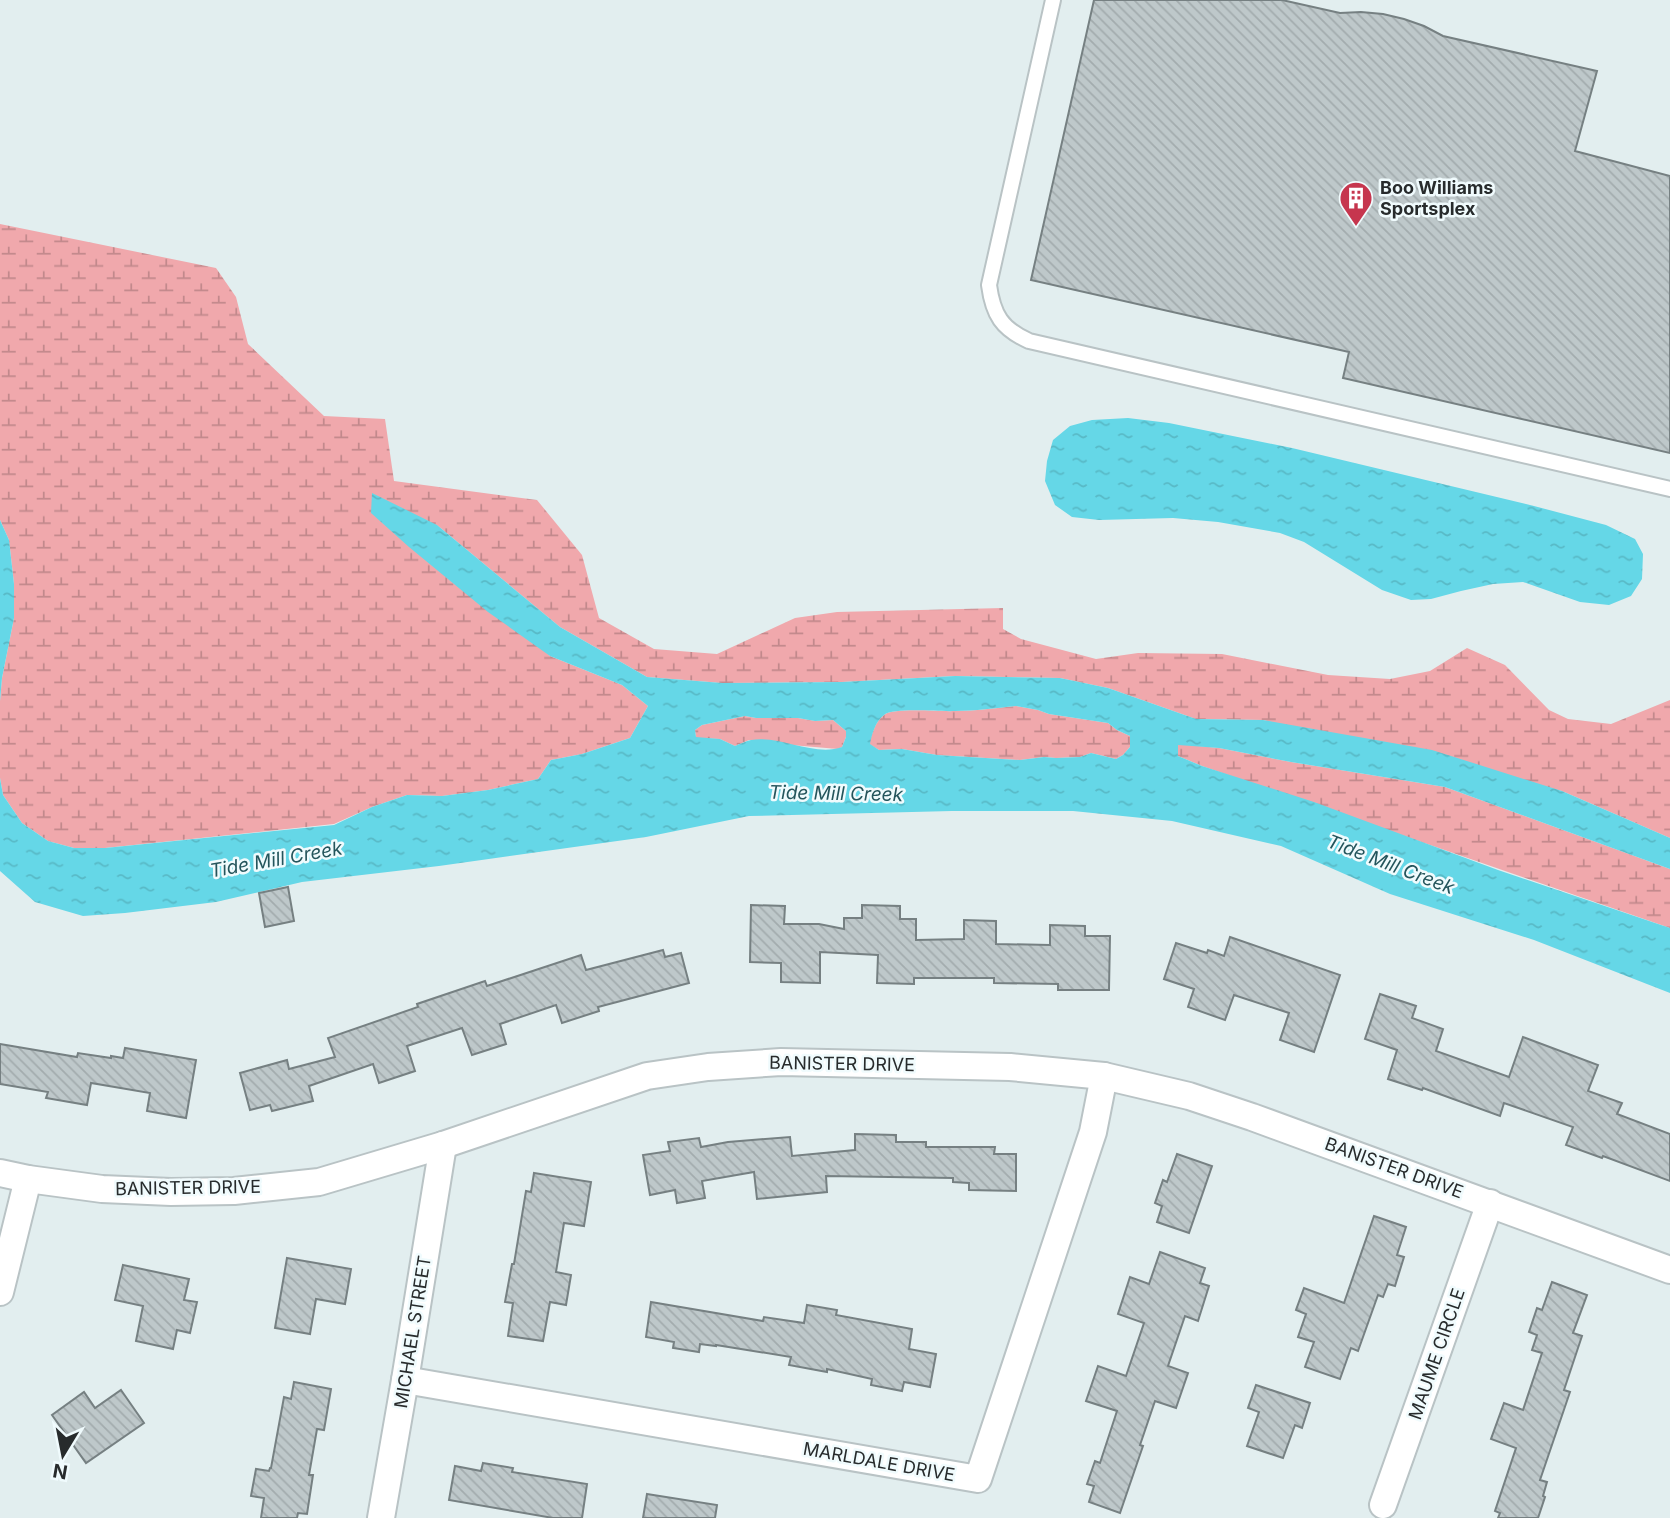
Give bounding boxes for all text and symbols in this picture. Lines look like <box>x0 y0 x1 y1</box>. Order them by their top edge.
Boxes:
place label: Boo Williams Sportsplex <box>1380 177 1493 219</box>
building icon: Boo Williams Sportsplex <box>1337 179 1375 228</box>
water label: Tide Mill Creek <box>769 781 904 806</box>
water label: Tide Mill Creek <box>1324 830 1458 899</box>
water label: Tide Mill Creek <box>208 836 345 882</box>
street label: BANISTER DRIVE <box>769 1052 915 1075</box>
street label: BANISTER DRIVE <box>1322 1133 1466 1202</box>
street label: BANISTER DRIVE <box>115 1176 261 1199</box>
street label: MICHAEL STREET <box>390 1254 435 1410</box>
street label: MAUME CIRCLE <box>1404 1285 1469 1422</box>
north arrow <box>28 1420 98 1490</box>
street label: MARLDALE DRIVE <box>801 1438 957 1485</box>
text: N <box>51 1459 69 1484</box>

